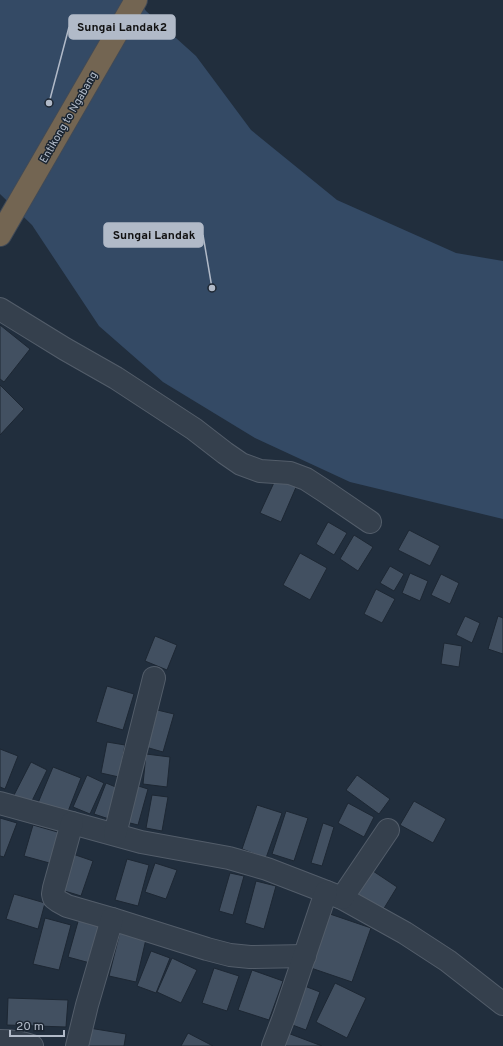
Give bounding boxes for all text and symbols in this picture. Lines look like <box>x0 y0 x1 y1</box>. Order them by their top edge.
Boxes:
callout: Sungai Landak2 <box>69 15 175 39</box>
text: Sungai Landak2 <box>77 20 167 36</box>
street label: Entikong to Ngabang <box>37 69 101 166</box>
callout: Sungai Landak <box>104 223 203 247</box>
text: Sungai Landak <box>113 228 196 244</box>
scale bar <box>10 1012 64 1038</box>
text: 20 m <box>16 1019 44 1035</box>

